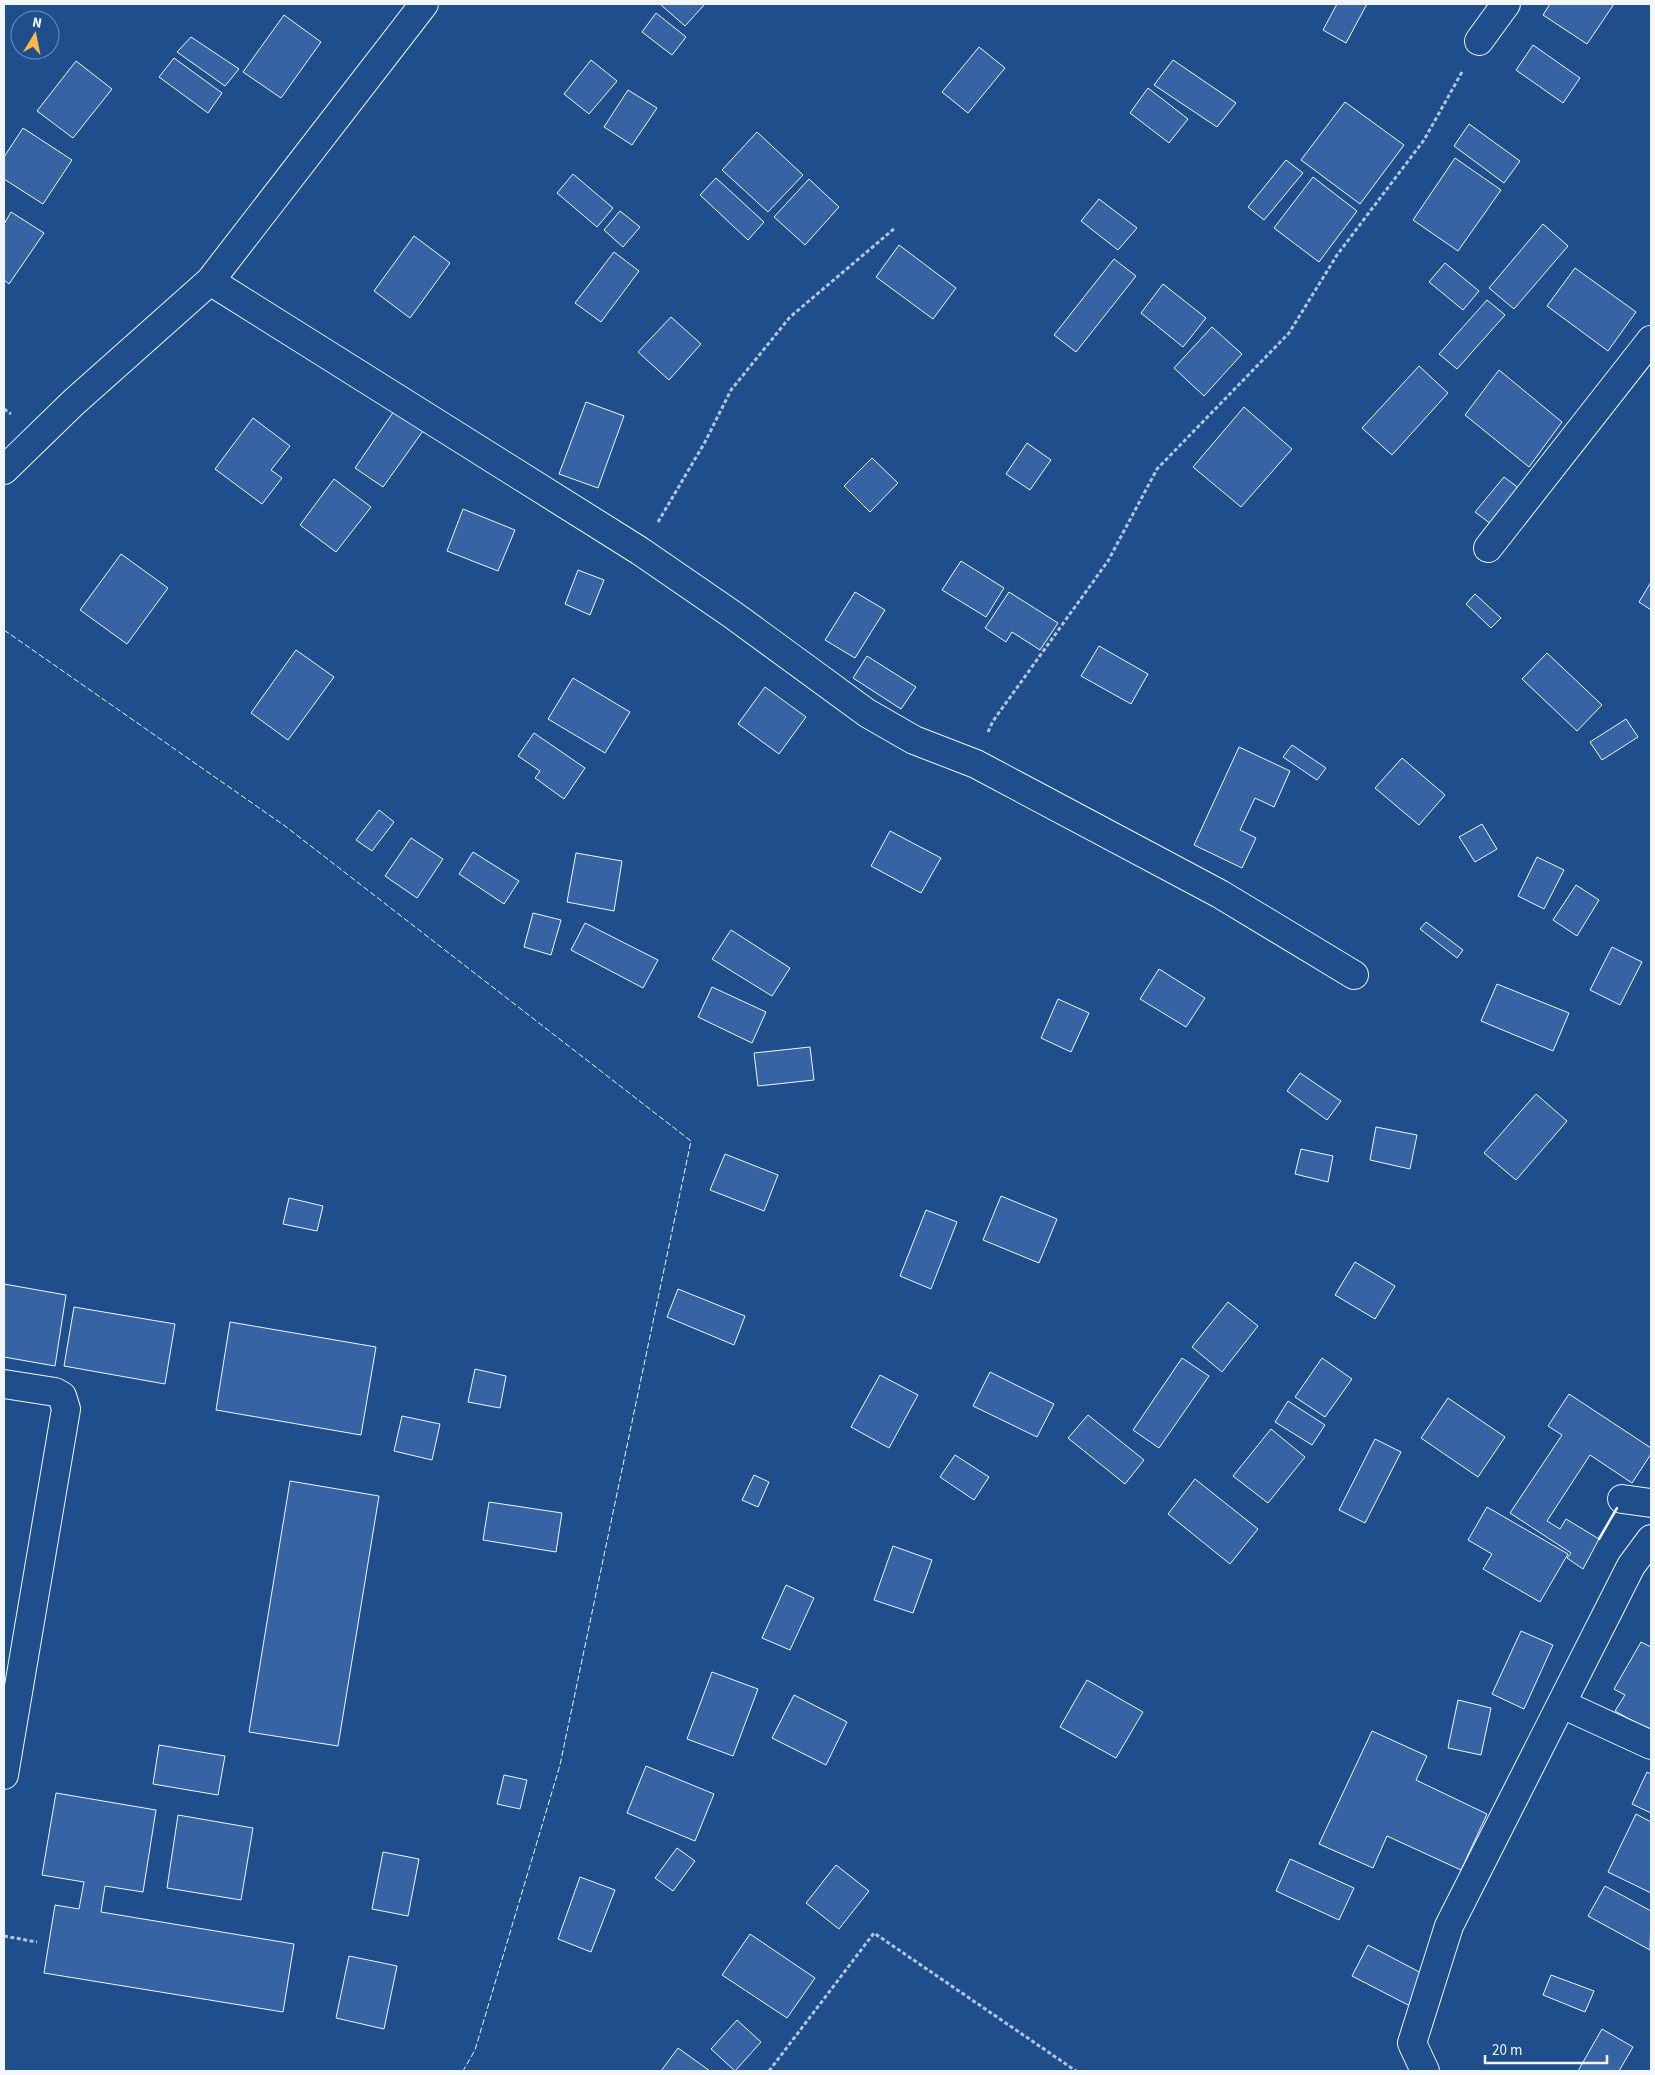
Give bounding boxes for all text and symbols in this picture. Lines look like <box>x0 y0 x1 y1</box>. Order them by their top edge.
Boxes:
north arrow <box>10 10 60 60</box>
text: N <box>31 13 43 34</box>
scale bar <box>1485 2032 1608 2064</box>
text: 20 m <box>1492 2040 1522 2061</box>

